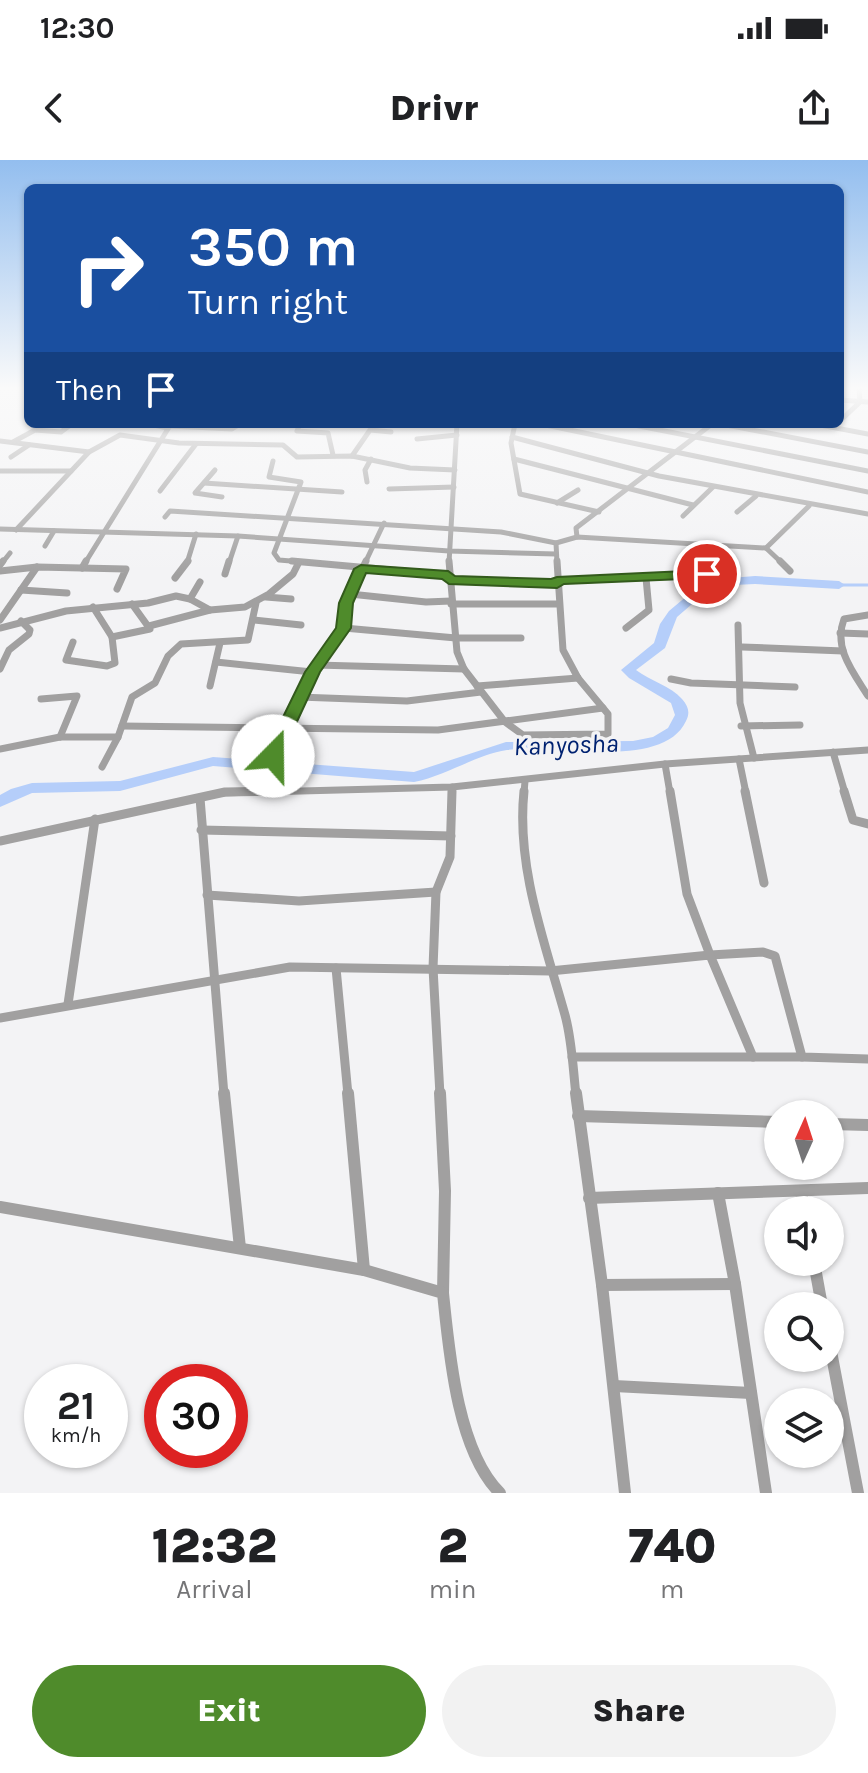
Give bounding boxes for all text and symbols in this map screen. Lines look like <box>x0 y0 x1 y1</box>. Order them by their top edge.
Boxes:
text: 12:30 <box>40 10 115 46</box>
icon: back <box>32 86 76 130</box>
icon: share <box>792 86 836 130</box>
text: Drivr <box>390 87 478 129</box>
text: 350 m <box>188 214 358 279</box>
icon: right <box>56 216 160 320</box>
text: Turn right <box>188 281 348 323</box>
icon: arrive <box>139 368 183 412</box>
text: Then <box>56 372 123 408</box>
pin <box>673 540 741 608</box>
icon: arrive <box>685 552 729 596</box>
position arrow <box>231 714 315 798</box>
water label: Kanyosha <box>513 728 619 762</box>
north arrow <box>764 1100 844 1180</box>
map controls <box>764 1100 844 1468</box>
button: sound <box>764 1196 844 1276</box>
button: search <box>764 1292 844 1372</box>
speed limit sign: 30 <box>144 1364 248 1468</box>
text: 21 <box>57 1382 95 1429</box>
button: layers <box>764 1388 844 1468</box>
text: km/h <box>51 1424 101 1447</box>
text: 12:32 <box>152 1518 277 1574</box>
text: 2 <box>438 1518 468 1574</box>
text: 740 <box>628 1518 716 1574</box>
text: Arrival <box>176 1574 252 1605</box>
text: min <box>429 1574 477 1605</box>
text: m <box>660 1574 684 1605</box>
button: Exit <box>32 1665 426 1757</box>
button: Share <box>442 1665 836 1757</box>

